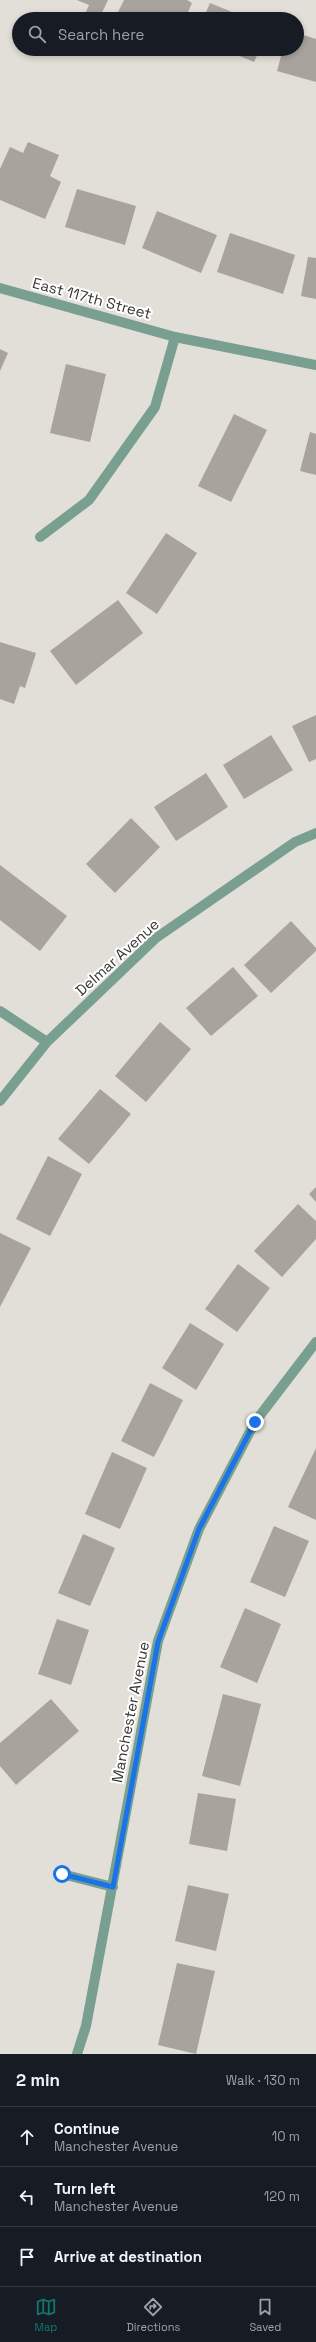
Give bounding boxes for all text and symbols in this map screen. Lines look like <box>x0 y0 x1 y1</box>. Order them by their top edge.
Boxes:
search box <box>12 12 304 56</box>
icon: search <box>26 23 48 45</box>
text: Search here <box>58 25 144 44</box>
street label: East 117th Street <box>30 273 154 323</box>
street label: Delmar Avenue <box>71 914 163 1000</box>
route end <box>246 1413 264 1431</box>
street label: Manchester Avenue <box>107 1640 153 1784</box>
route start <box>53 1865 71 1883</box>
text: 2 min <box>16 2069 60 2091</box>
text: Walk · 130 m <box>226 2072 300 2089</box>
text: Continue <box>54 2119 120 2138</box>
icon: ahead <box>16 2126 38 2148</box>
text: 10 m <box>272 2128 300 2145</box>
text: Manchester Avenue <box>54 2138 178 2155</box>
text: Turn left <box>54 2179 116 2198</box>
icon: left <box>16 2186 38 2208</box>
text: 120 m <box>264 2188 300 2205</box>
text: Manchester Avenue <box>54 2198 178 2215</box>
icon: arrive <box>16 2246 38 2268</box>
text: Arrive at destination <box>54 2247 202 2266</box>
tab: Map <box>35 2296 57 2334</box>
tab: Directions <box>126 2296 180 2334</box>
tab: Saved <box>249 2296 281 2334</box>

